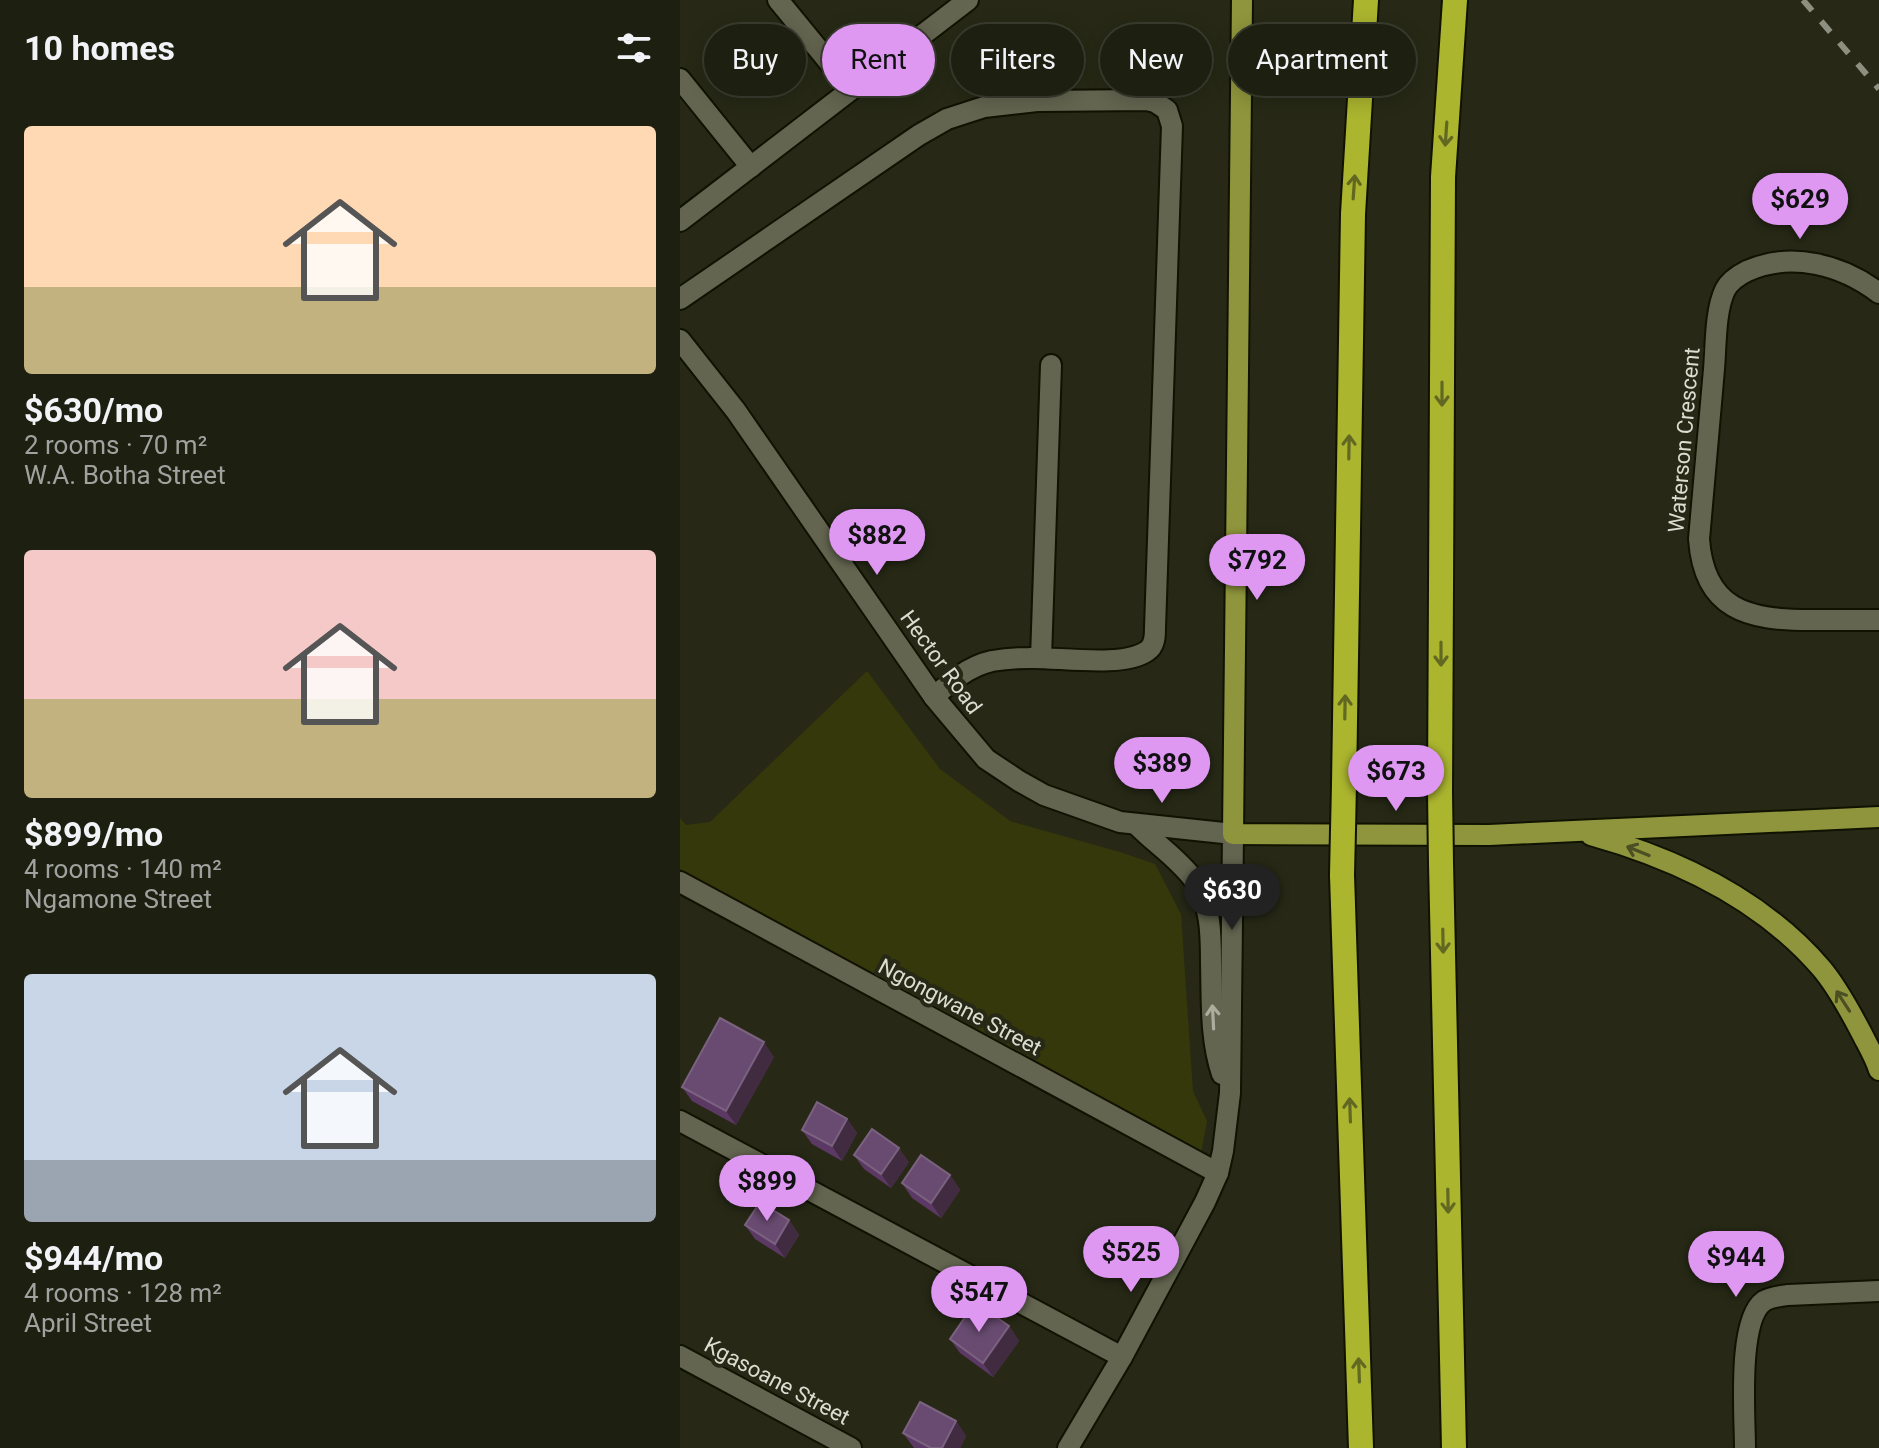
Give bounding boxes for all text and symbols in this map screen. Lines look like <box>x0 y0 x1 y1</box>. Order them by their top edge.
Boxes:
chip: Buy <box>704 24 806 96</box>
chip: Rent <box>822 24 935 96</box>
chip: Filters <box>951 24 1084 96</box>
chip: New <box>1100 24 1212 96</box>
chip: Apartment <box>1228 24 1416 96</box>
icon: filters <box>612 26 656 70</box>
text: 10 homes <box>24 28 175 68</box>
one-way arrow <box>1438 120 1453 147</box>
pin: $629 <box>1753 173 1847 241</box>
one-way arrow <box>1347 174 1362 201</box>
icon: home <box>268 178 412 322</box>
text: $629 <box>1770 184 1830 214</box>
street label: Waterson Crescent <box>1663 346 1705 534</box>
one-way arrow <box>1434 380 1450 407</box>
text: $630/mo <box>24 390 163 430</box>
text: 2 rooms · 70 m² <box>24 430 207 460</box>
one-way arrow <box>1341 434 1357 461</box>
text: W.A. Botha Street <box>24 460 226 490</box>
pin: $882 <box>830 509 924 577</box>
text: $882 <box>847 520 907 550</box>
pin: $792 <box>1210 534 1304 602</box>
text: $792 <box>1227 545 1287 575</box>
icon: home <box>268 602 412 746</box>
street label: Hector Road <box>895 605 987 719</box>
one-way arrow <box>1433 640 1449 667</box>
one-way arrow <box>1338 694 1353 720</box>
pin: $389 <box>1115 737 1209 805</box>
pin: $673 <box>1349 745 1443 813</box>
text: $389 <box>1132 748 1192 778</box>
text: $673 <box>1366 756 1426 786</box>
text: $899/mo <box>24 814 163 854</box>
one-way arrow <box>1626 843 1651 857</box>
text: 4 rooms · 140 m² <box>24 854 222 884</box>
pin: $630 <box>1185 864 1279 932</box>
text: $630 <box>1202 875 1262 905</box>
text: Ngamone Street <box>24 884 212 914</box>
one-way arrow <box>1435 927 1451 954</box>
street label: Ngongwane Street <box>874 953 1046 1061</box>
one-way arrow <box>1835 991 1852 1013</box>
one-way arrow <box>1205 1004 1220 1031</box>
icon: home <box>268 1026 412 1170</box>
one-way arrow <box>1342 1097 1357 1124</box>
pin: $899 <box>720 1155 814 1223</box>
text: $899 <box>737 1166 797 1196</box>
one-way arrow <box>1441 1187 1456 1214</box>
pin: $525 <box>1084 1226 1178 1294</box>
pin: $944 <box>1689 1231 1783 1299</box>
text: $525 <box>1101 1237 1161 1267</box>
text: $944/mo <box>24 1238 163 1278</box>
text: $944 <box>1706 1242 1766 1272</box>
pin: $547 <box>932 1266 1026 1334</box>
text: $547 <box>949 1277 1009 1307</box>
text: 4 rooms · 128 m² <box>24 1278 222 1308</box>
text: April Street <box>24 1308 152 1338</box>
street label: Kgasoane Street <box>700 1332 854 1430</box>
one-way arrow <box>1351 1357 1366 1384</box>

